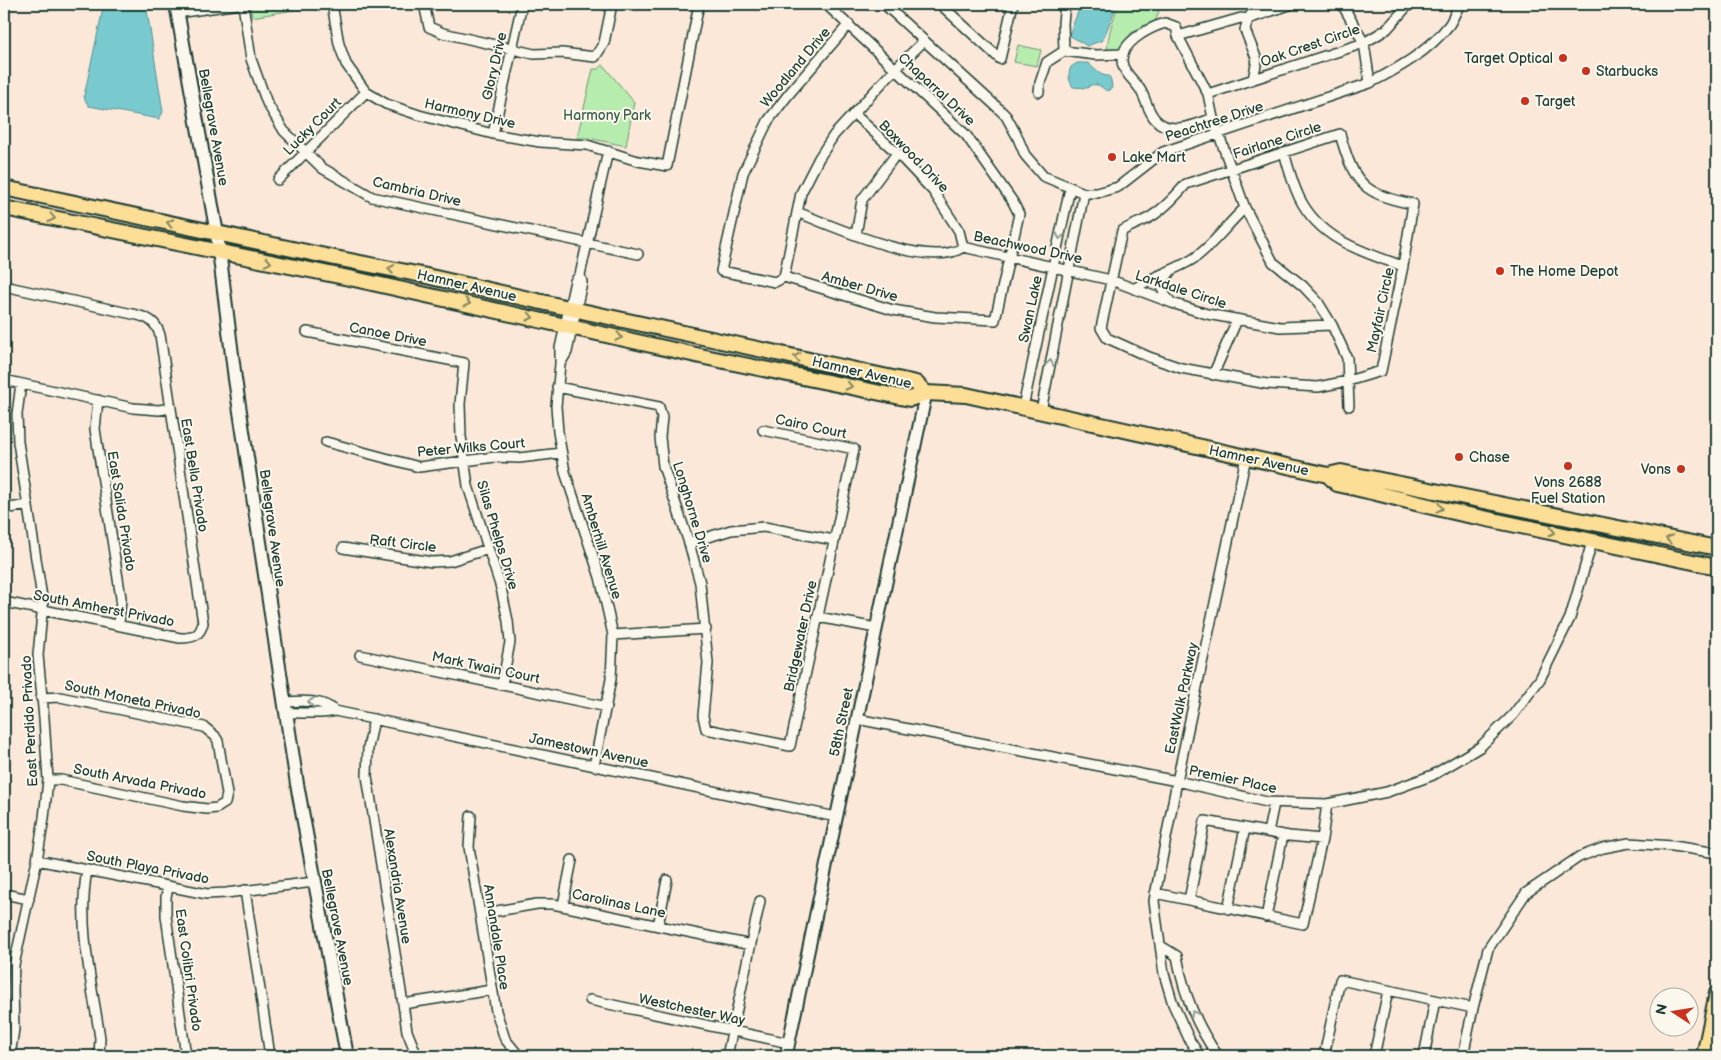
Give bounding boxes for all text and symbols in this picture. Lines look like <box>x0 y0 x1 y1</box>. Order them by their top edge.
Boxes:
street label: Oak Crest Circle <box>1258 21 1362 70</box>
street label: Woodland Drive <box>757 24 834 111</box>
street label: Glory Drive <box>478 30 511 102</box>
street label: Chaparral Drive <box>895 49 979 129</box>
place label: Target Optical <box>1464 50 1553 67</box>
marker: Target Optical <box>1557 52 1569 64</box>
place label: Starbucks <box>1596 63 1658 80</box>
marker: Starbucks <box>1580 65 1592 77</box>
street label: Bellegrave Avenue <box>195 67 232 187</box>
street label: Lucky Court <box>280 93 345 159</box>
place label: Target <box>1535 93 1576 110</box>
street label: Harmony Drive <box>423 95 517 132</box>
marker: Target <box>1519 95 1531 107</box>
street label: Peachtree Drive <box>1163 98 1265 145</box>
park label: Harmony Park <box>563 107 651 124</box>
street label: Boxwood Drive <box>875 117 952 196</box>
street label: Fairlane Circle <box>1231 118 1323 163</box>
place label: Lake Mart <box>1122 149 1186 166</box>
marker: Lake Mart <box>1106 151 1118 163</box>
street label: Cambria Drive <box>371 173 463 210</box>
one-way arrow <box>47 212 56 223</box>
one-way arrow <box>165 218 174 229</box>
street label: Beachwood Drive <box>972 228 1084 267</box>
one-way arrow <box>1055 231 1066 240</box>
one-way arrow <box>264 256 272 266</box>
place label: The Home Depot <box>1510 263 1619 280</box>
one-way arrow <box>387 265 396 275</box>
marker: The Home Depot <box>1494 265 1506 277</box>
street label: Hamner Avenue <box>415 266 518 305</box>
street label: Mayfair Circle <box>1363 266 1398 354</box>
street label: Larkdale Circle <box>1133 267 1229 312</box>
street label: Amber Drive <box>820 268 900 305</box>
street label: Swan Lake <box>1015 274 1046 344</box>
one-way arrow <box>462 297 471 308</box>
one-way arrow <box>526 311 535 322</box>
street label: Canoe Drive <box>348 319 428 350</box>
one-way arrow <box>615 332 624 342</box>
one-way arrow <box>792 352 801 363</box>
street label: Hamner Avenue <box>810 353 913 392</box>
one-way arrow <box>1044 359 1054 367</box>
one-way arrow <box>845 380 854 391</box>
street label: Cairo Court <box>774 411 849 443</box>
street label: East Bella Privado <box>177 417 212 533</box>
street label: Peter Wilks Court <box>416 434 526 461</box>
street label: Hamner Avenue <box>1207 442 1310 479</box>
place label: Chase <box>1469 449 1510 466</box>
street label: East Salida Privado <box>104 450 139 572</box>
marker: Chase <box>1453 451 1465 463</box>
street label: Longhorne Drive <box>669 459 716 565</box>
marker: Vons 2688 Fuel Station <box>1562 460 1574 472</box>
place label: Vons <box>1641 461 1671 478</box>
marker: Vons <box>1675 463 1687 475</box>
street label: Bellegrave Avenue <box>256 468 289 588</box>
place label: Vons 2688 Fuel Station <box>1531 474 1605 507</box>
street label: Silas Phelps Drive <box>473 479 522 592</box>
street label: Amberhill Avenue <box>577 491 626 601</box>
one-way arrow <box>1436 502 1445 513</box>
one-way arrow <box>1547 526 1556 537</box>
street label: Raft Circle <box>369 531 437 556</box>
one-way arrow <box>1665 534 1674 544</box>
street label: Bridgewater Drive <box>780 579 821 693</box>
street label: South Amherst Privado <box>32 586 176 631</box>
street label: EastWalk Parkway <box>1161 640 1202 755</box>
street label: Mark Twain Court <box>430 648 542 687</box>
street label: East Perdido Privado <box>18 655 41 787</box>
street label: South Moneta Privado <box>63 677 203 722</box>
street label: 58th Street <box>826 685 857 758</box>
one-way arrow <box>306 698 315 708</box>
street label: Jamestown Avenue <box>528 730 650 771</box>
street label: South Arvada Privado <box>72 760 208 803</box>
street label: Premier Place <box>1187 762 1278 797</box>
street label: Alexandria Avenue <box>380 827 415 945</box>
street label: South Playa Privado <box>85 847 211 888</box>
street label: Bellegrave Avenue <box>318 867 357 987</box>
street label: Annandale Place <box>480 883 513 991</box>
street label: Carolinas Lane <box>571 885 667 922</box>
street label: East Colibri Privado <box>171 908 206 1032</box>
north arrow <box>1648 988 1698 1038</box>
street label: Westchester Way <box>637 990 747 1029</box>
text: N <box>1652 1002 1671 1016</box>
one-way arrow <box>1189 1010 1200 1019</box>

